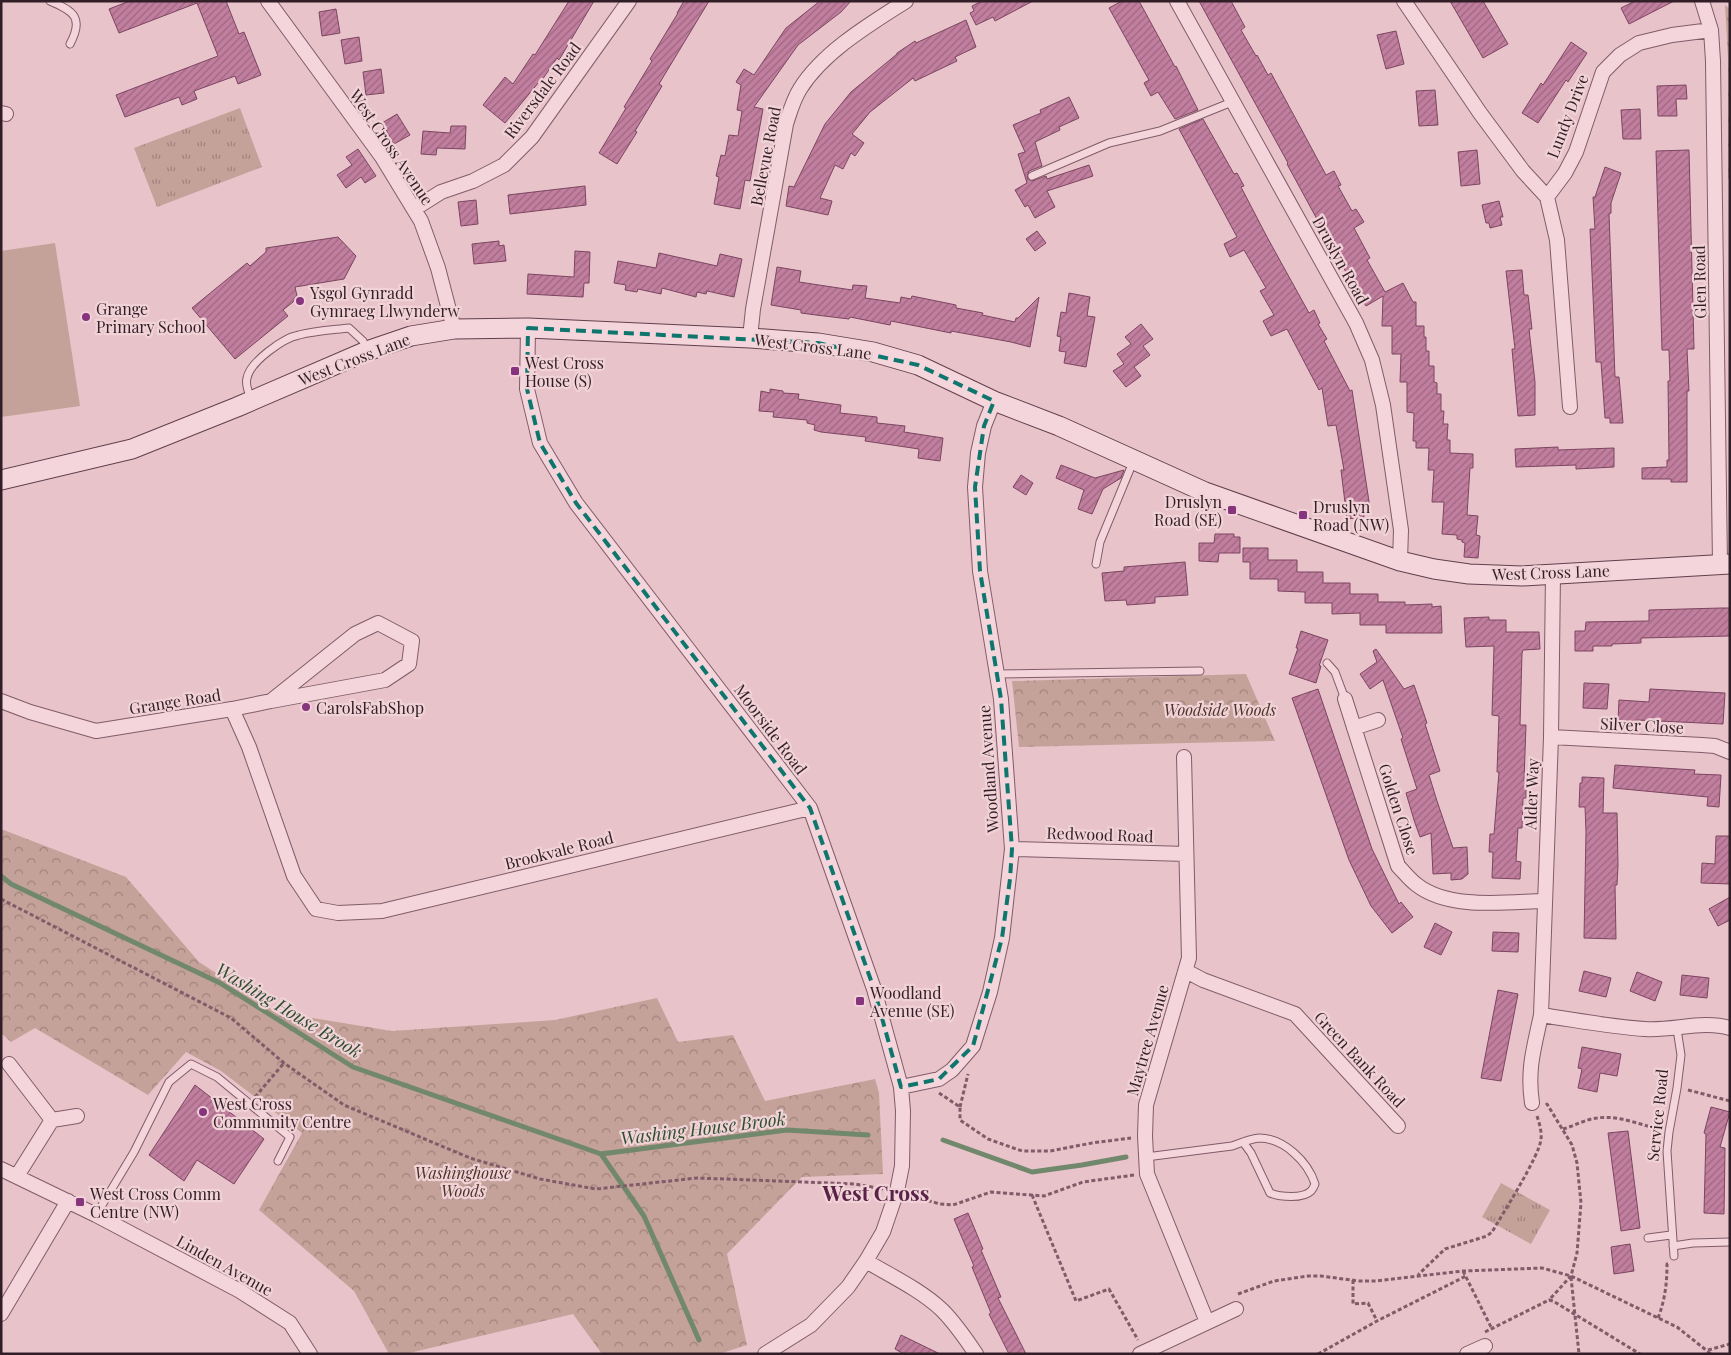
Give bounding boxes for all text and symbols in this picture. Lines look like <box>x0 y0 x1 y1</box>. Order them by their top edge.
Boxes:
street label: Riversdale Road <box>499 38 585 142</box>
street label: Lundy Drive <box>1541 71 1593 161</box>
street label: West Cross Avenue <box>345 84 438 209</box>
street label: Bellevue Road <box>745 105 785 207</box>
street label: Druslyn Road <box>1308 212 1374 308</box>
street label: Glen Road <box>1688 245 1710 319</box>
place label: Ysgol Gynradd Gymraeg Llwynderw <box>309 282 460 321</box>
marker: Ysgol Gynradd Gymraeg Llwynderw <box>294 295 306 307</box>
place label: Grange Primary School <box>96 298 206 337</box>
marker: Grange Primary School <box>80 311 92 323</box>
street label: West Cross Lane <box>294 328 413 390</box>
street label: West Cross Lane <box>752 328 873 364</box>
place label: West Cross House (S) <box>524 352 604 391</box>
marker: West Cross House (S) <box>509 365 521 377</box>
place label: Druslyn Road (SE) <box>1154 491 1222 530</box>
place label: Druslyn Road (NW) <box>1313 496 1389 535</box>
marker: Druslyn Road (SE) <box>1226 504 1238 516</box>
marker: Druslyn Road (NW) <box>1297 509 1309 521</box>
street label: West Cross Lane <box>1491 559 1610 585</box>
street label: Moorside Road <box>730 680 812 778</box>
street label: Grange Road <box>128 683 222 719</box>
place label: CarolsFabShop <box>316 697 424 718</box>
park label: Woodside Woods <box>1164 699 1276 720</box>
marker: CarolsFabShop <box>300 701 312 713</box>
street label: Woodland Avenue <box>973 705 1003 834</box>
street label: Silver Close <box>1600 712 1684 738</box>
street label: Alder Way <box>1519 758 1543 831</box>
street label: Golden Close <box>1374 761 1424 857</box>
street label: Redwood Road <box>1046 822 1154 846</box>
street label: Brookvale Road <box>502 826 616 874</box>
water label: Washing House Brook <box>211 957 367 1063</box>
place label: Woodland Avenue (SE) <box>869 982 954 1021</box>
street label: Maytree Avenue <box>1121 982 1173 1098</box>
marker: Woodland Avenue (SE) <box>854 995 866 1007</box>
street label: Green Bank Road <box>1310 1006 1410 1112</box>
street label: Service Road <box>1642 1068 1672 1162</box>
place label: West Cross Community Centre <box>212 1093 351 1132</box>
marker: West Cross Community Centre <box>197 1106 209 1118</box>
water label: Washing House Brook <box>619 1106 787 1150</box>
park label: Washinghouse Woods <box>415 1162 511 1201</box>
district label: West Cross <box>822 1178 929 1206</box>
place label: West Cross Comm Centre (NW) <box>89 1183 221 1222</box>
marker: West Cross Comm Centre (NW) <box>74 1196 86 1208</box>
street label: Linden Avenue <box>173 1230 277 1300</box>

